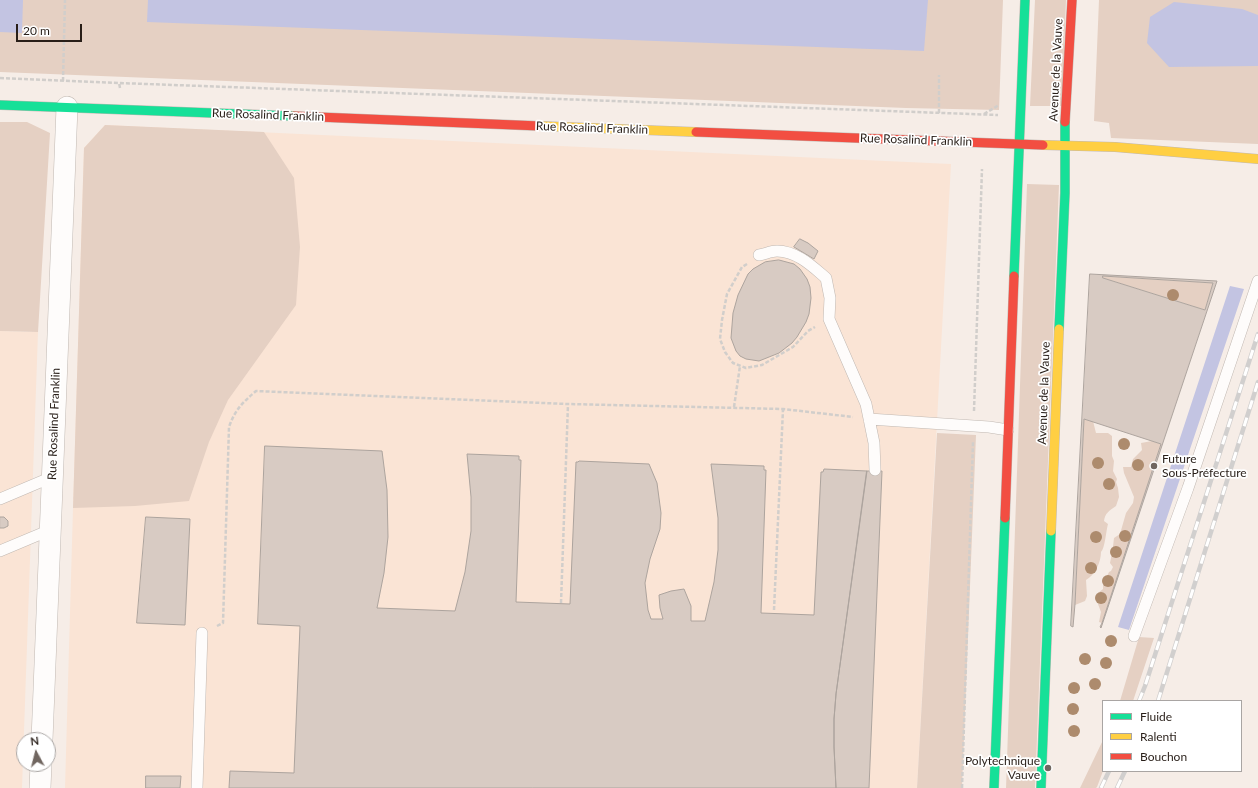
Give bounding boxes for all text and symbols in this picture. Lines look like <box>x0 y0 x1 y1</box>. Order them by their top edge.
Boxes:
scale bar <box>18 16 84 42</box>
street label: Avenue de la Vauve <box>1046 18 1066 122</box>
text: 20 m <box>23 23 50 38</box>
street label: Rue Rosalind Franklin <box>212 106 324 124</box>
street label: Rue Rosalind Franklin <box>536 119 648 137</box>
street label: Rue Rosalind Franklin <box>860 131 972 149</box>
street label: Avenue de la Vauve <box>1035 341 1053 445</box>
street label: Rue Rosalind Franklin <box>45 368 63 480</box>
place label: Future Sous-Préfecture <box>1162 452 1247 480</box>
marker: Future Sous-Préfecture <box>1149 461 1159 471</box>
legend <box>1102 700 1242 772</box>
text: Fluide <box>1140 709 1172 724</box>
text: Ralenti <box>1140 729 1177 744</box>
north arrow <box>16 732 56 772</box>
text: N <box>30 734 40 748</box>
text: Bouchon <box>1140 749 1187 764</box>
place label: Polytechnique Vauve <box>965 754 1040 782</box>
marker: Polytechnique Vauve <box>1043 763 1053 773</box>

